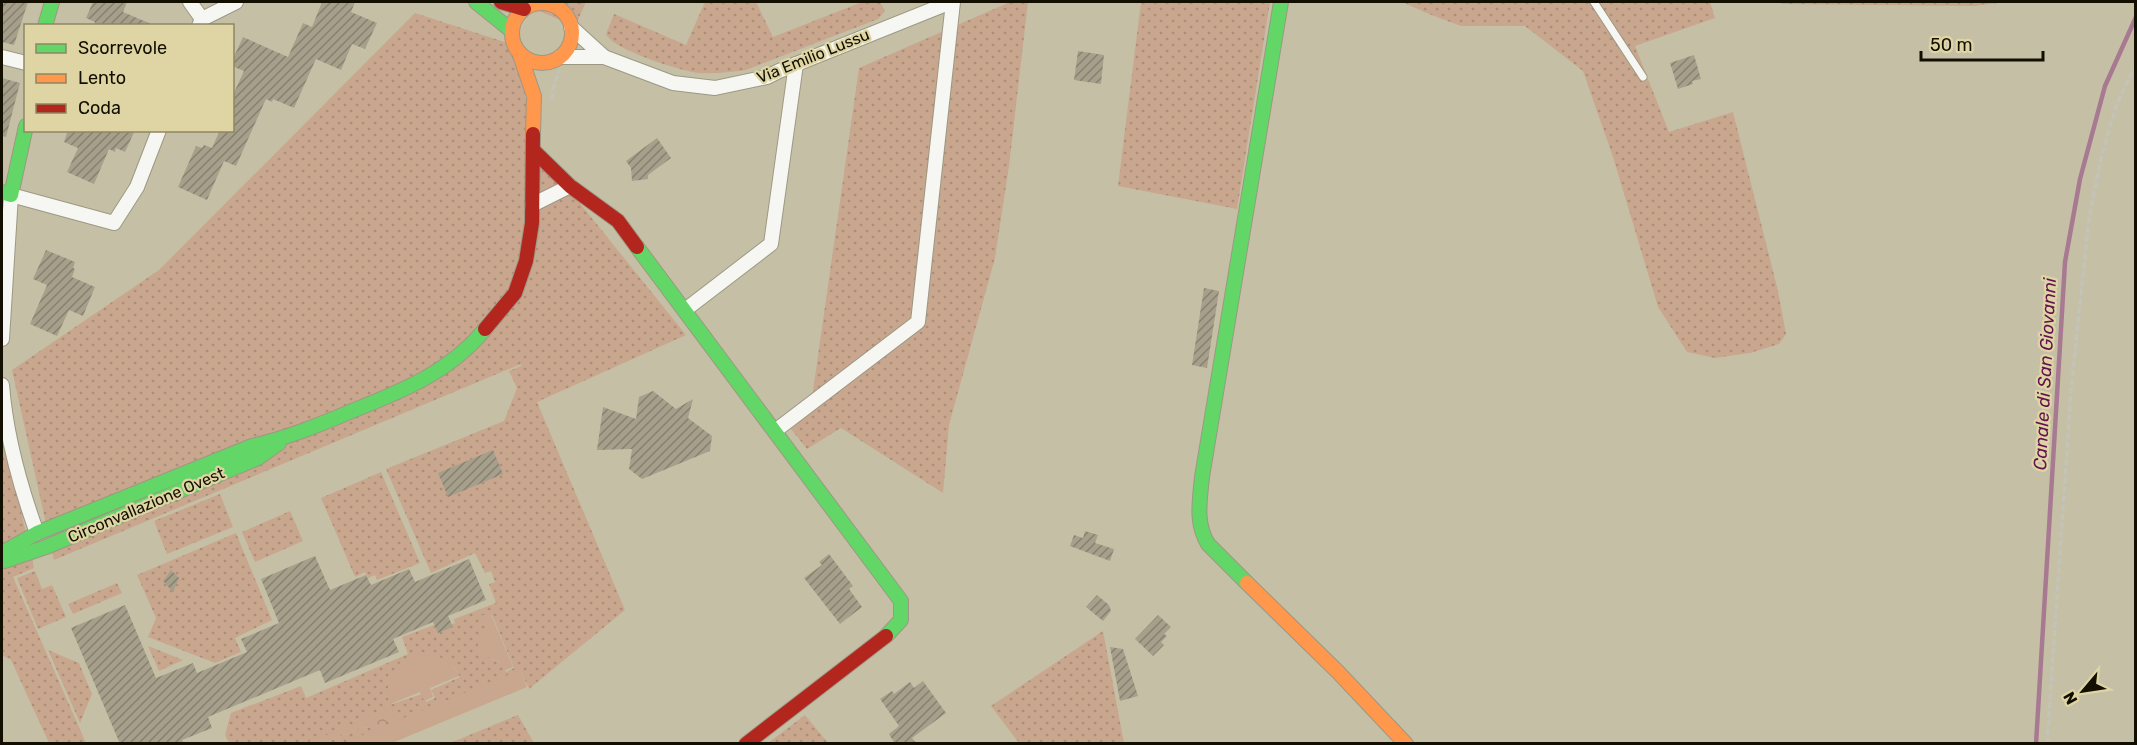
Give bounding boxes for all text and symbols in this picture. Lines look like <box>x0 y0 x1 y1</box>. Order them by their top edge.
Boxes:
legend <box>24 24 234 132</box>
scale bar <box>1921 24 2042 62</box>
street label: Via Emilio Lussu <box>754 25 872 87</box>
text: 50 m <box>1930 34 1973 56</box>
text: Scorrevole <box>78 37 167 59</box>
text: Lento <box>78 67 126 89</box>
text: Coda <box>78 97 121 119</box>
water label: Canale di San Giovanni <box>2029 277 2061 471</box>
street label: Circonvallazione Ovest <box>65 463 227 547</box>
north arrow <box>2053 661 2113 721</box>
text: N <box>2059 688 2081 708</box>

